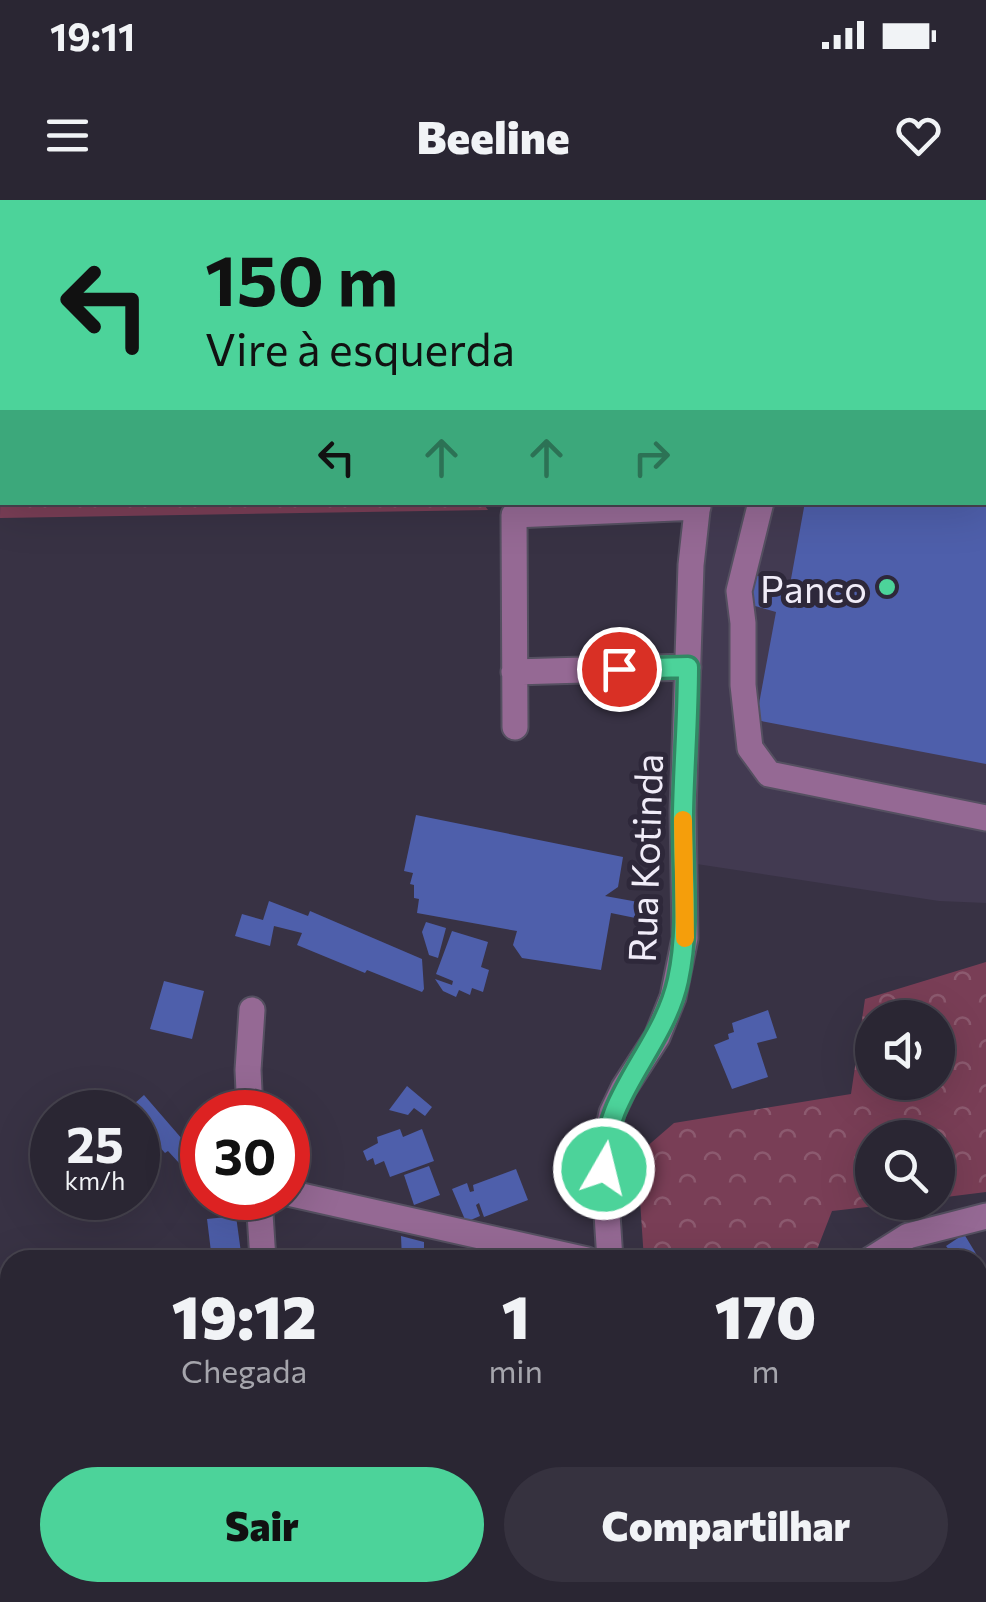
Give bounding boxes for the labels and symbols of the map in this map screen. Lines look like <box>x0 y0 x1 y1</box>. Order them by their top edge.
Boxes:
place label: Panco <box>760 564 867 611</box>
marker: Panco <box>876 576 898 598</box>
pin <box>577 627 662 712</box>
street label: Rua Kotinda <box>617 753 671 963</box>
speed limit sign: 30 <box>180 1090 310 1220</box>
position arrow <box>552 1117 656 1221</box>

